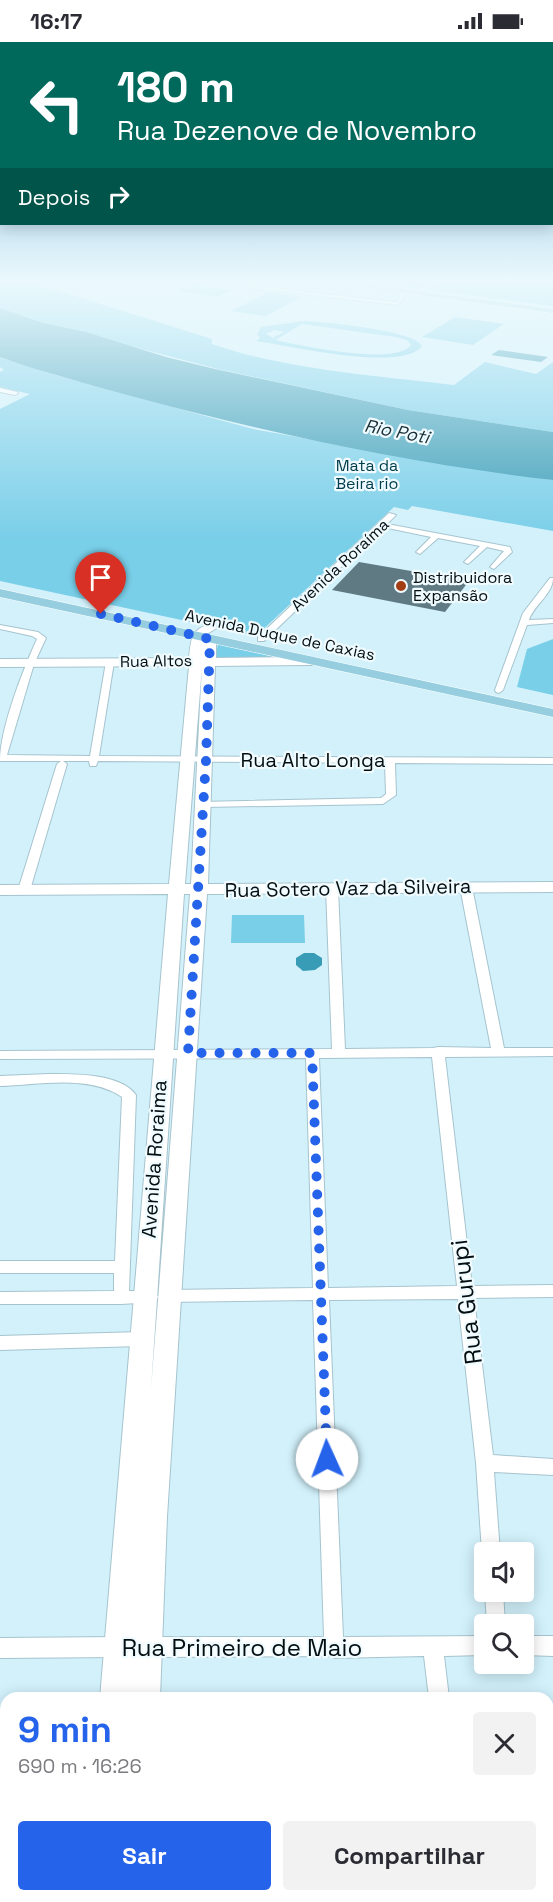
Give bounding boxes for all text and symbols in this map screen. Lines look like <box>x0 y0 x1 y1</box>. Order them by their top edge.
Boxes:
text: 16:17 <box>30 7 82 35</box>
text: 180 m <box>117 61 235 114</box>
icon: left <box>18 66 96 144</box>
text: Rua Dezenove de Novembro <box>117 113 477 148</box>
icon: right <box>102 180 135 213</box>
text: Depois <box>18 183 90 211</box>
water label: Rio Poti <box>363 413 434 449</box>
park label: Mata da Beira rio <box>336 455 398 494</box>
street label: Avenida Roraíma <box>286 514 394 616</box>
pin <box>75 552 126 614</box>
icon: arrive <box>84 561 117 594</box>
place label: Distribuidora Expansão <box>413 567 512 606</box>
marker: Distribuidora Expansão <box>394 579 408 593</box>
street label: Avenida Duque de Caxias <box>183 605 377 665</box>
street label: Rua Altos <box>120 650 192 672</box>
street label: Rua Alto Longa <box>241 747 385 773</box>
street label: Rua Sotero Vaz da Silveira <box>224 873 472 903</box>
street label: Avenida Roraima <box>136 1079 172 1239</box>
street label: Rua Gurupi <box>443 1238 489 1366</box>
position arrow <box>295 1427 359 1491</box>
map controls <box>474 1542 534 1674</box>
button: sound <box>474 1542 534 1602</box>
button: search <box>474 1614 534 1674</box>
street label: Rua Primeiro de Maio <box>122 1632 362 1663</box>
text: 9 min <box>18 1707 112 1753</box>
button: close <box>473 1712 536 1775</box>
text: 690 m · 16:26 <box>18 1753 142 1779</box>
button: Sair <box>18 1821 271 1890</box>
button: Compartilhar <box>283 1821 536 1890</box>

